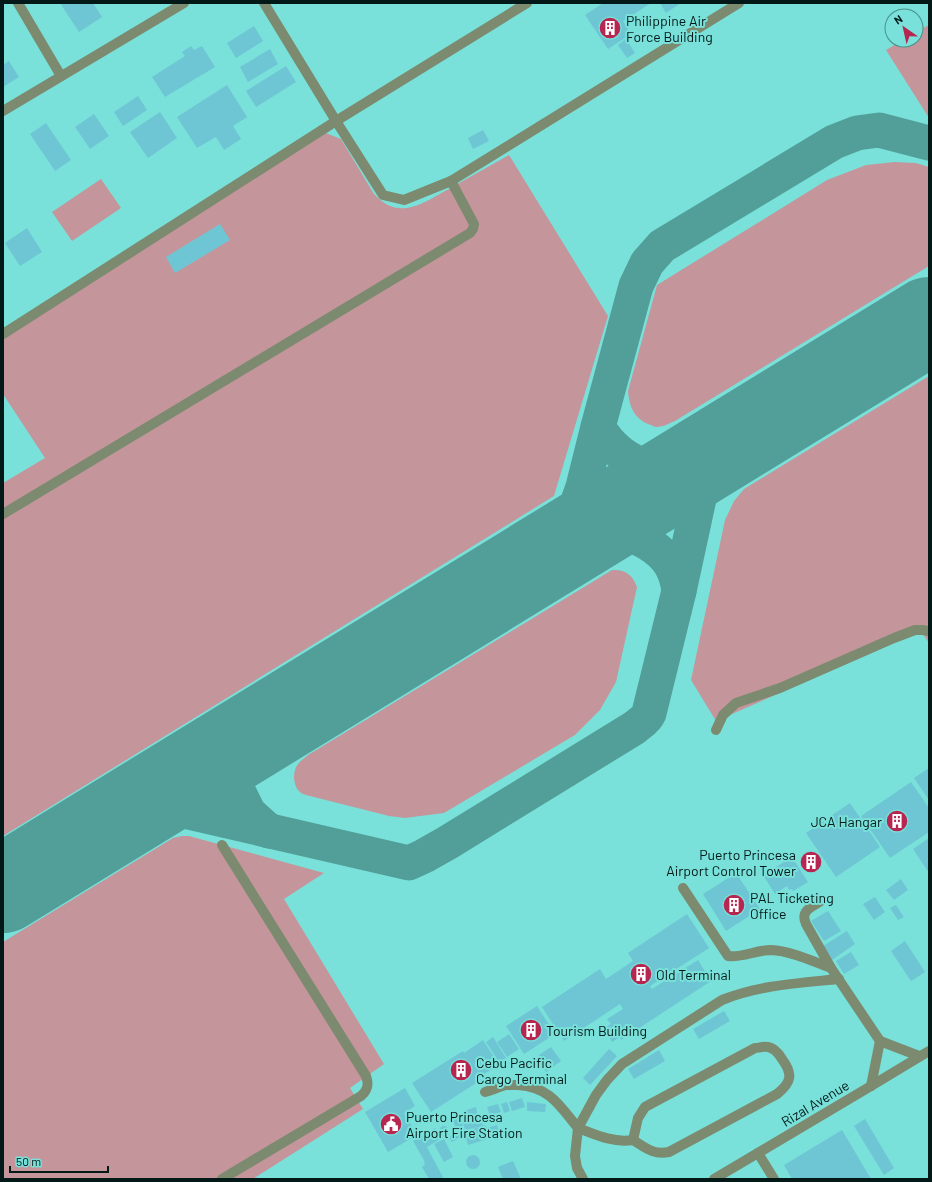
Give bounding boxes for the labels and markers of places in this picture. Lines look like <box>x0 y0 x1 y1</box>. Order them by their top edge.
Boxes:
place label: Philippine Air Force Building <box>626 12 713 45</box>
building icon: Philippine Air Force Building <box>597 15 623 41</box>
building icon: JCA Hangar <box>884 808 910 834</box>
place label: JCA Hangar <box>811 813 882 830</box>
place label: Puerto Princesa Airport Control Tower <box>666 846 796 879</box>
building icon: Puerto Princesa Airport Control Tower <box>798 849 824 875</box>
place label: PAL Ticketing Office <box>750 889 834 922</box>
building icon: PAL Ticketing Office <box>721 892 747 918</box>
building icon: Old Terminal <box>628 961 654 987</box>
place label: Old Terminal <box>656 966 731 983</box>
building icon: Tourism Building <box>518 1017 544 1043</box>
place label: Tourism Building <box>546 1022 647 1039</box>
place label: Cebu Pacific Cargo Terminal <box>476 1054 567 1087</box>
building icon: Cebu Pacific Cargo Terminal <box>448 1057 474 1083</box>
place label: Puerto Princesa Airport Fire Station <box>406 1108 523 1141</box>
public building icon: Puerto Princesa Airport Fire Station <box>378 1111 404 1137</box>

